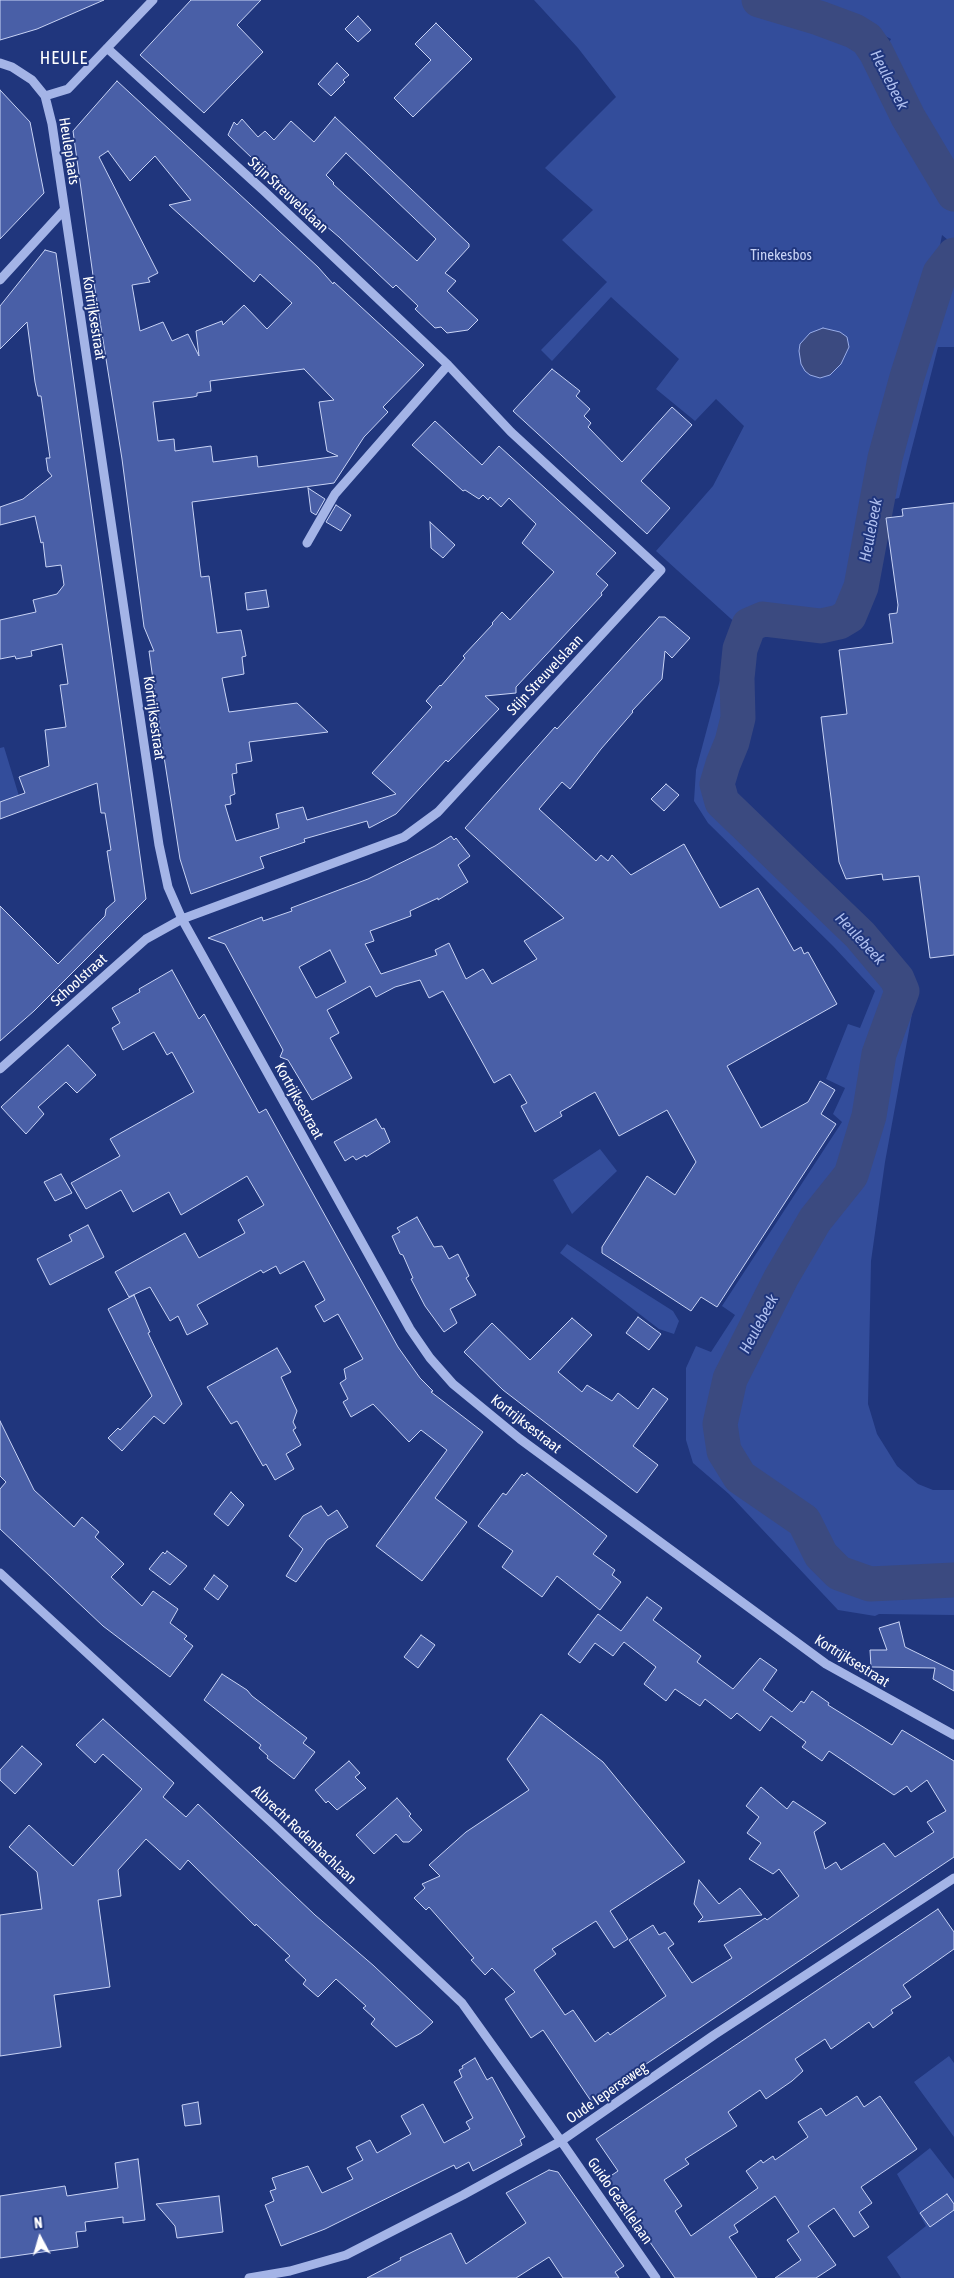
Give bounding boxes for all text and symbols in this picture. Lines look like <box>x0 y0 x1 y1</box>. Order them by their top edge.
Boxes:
district label: HEULE <box>39 47 89 69</box>
water label: Heulebeek <box>866 47 912 113</box>
street label: Heuleplaats <box>55 116 83 186</box>
street label: Stijn Streuvelslaan <box>244 153 332 237</box>
park label: Tinekesbos <box>750 246 812 264</box>
street label: Kortrijksestraat <box>78 275 110 361</box>
water label: Heulebeek <box>855 497 887 563</box>
street label: Stijn Streuvelslaan <box>503 631 587 719</box>
street label: Kortrijksestraat <box>139 675 169 761</box>
water label: Heulebeek <box>831 909 889 969</box>
street label: Schoolstraat <box>47 950 111 1010</box>
street label: Kortrijksestraat <box>271 1060 327 1142</box>
water label: Heulebeek <box>735 1291 783 1357</box>
street label: Kortrijksestraat <box>487 1391 565 1457</box>
street label: Kortrijksestraat <box>811 1631 893 1691</box>
street label: Albrecht Rodenbachlaan <box>248 1782 360 1888</box>
street label: Oude Ieperseweg <box>563 2058 651 2128</box>
street label: Guido Gezellelaan <box>584 2154 656 2248</box>
north arrow <box>15 2213 65 2263</box>
text: N <box>33 2215 43 2231</box>

